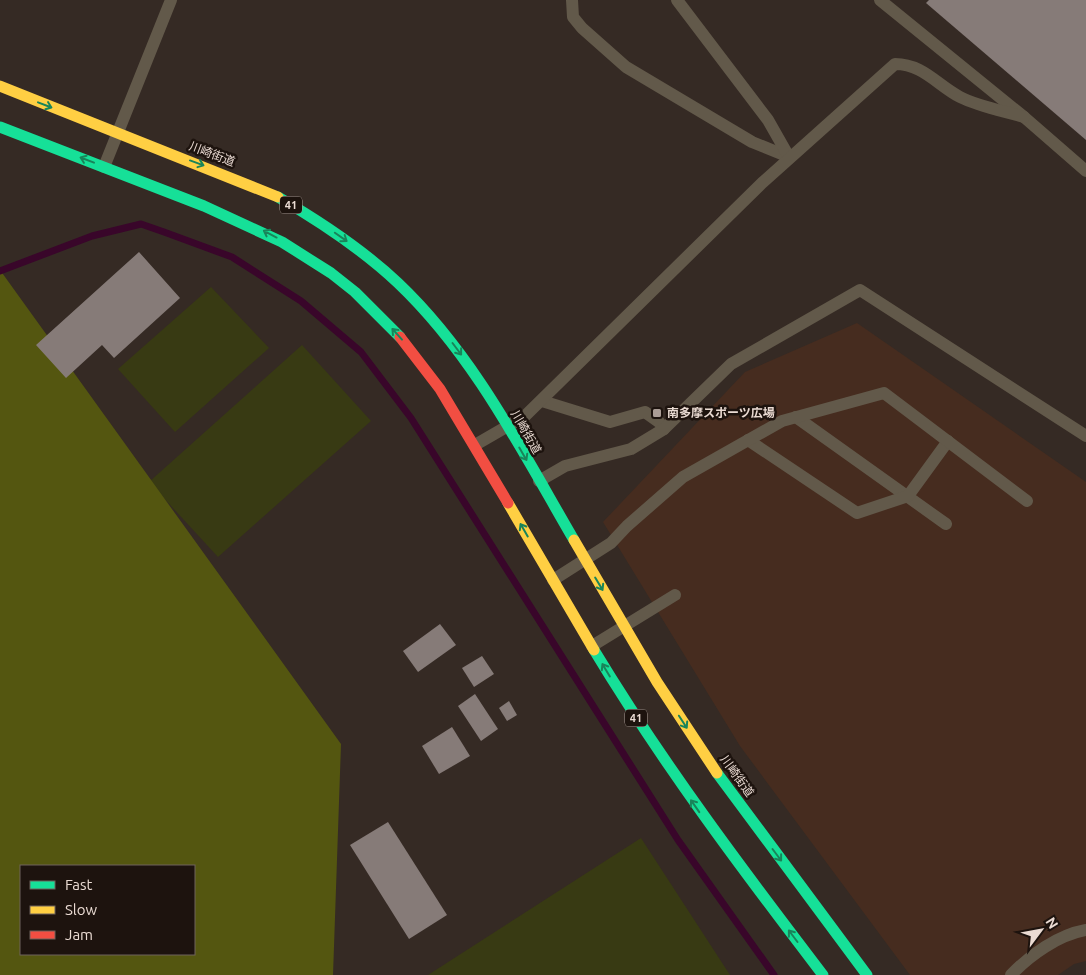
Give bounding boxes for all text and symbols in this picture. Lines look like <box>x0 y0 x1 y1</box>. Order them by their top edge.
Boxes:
one-way arrow <box>37 101 52 110</box>
street label: 川崎街道 <box>187 139 237 168</box>
one-way arrow <box>80 155 95 165</box>
one-way arrow <box>189 159 204 168</box>
road number: 41 <box>280 196 302 214</box>
one-way arrow <box>263 229 278 238</box>
one-way arrow <box>334 232 348 242</box>
one-way arrow <box>391 328 402 341</box>
one-way arrow <box>452 342 462 356</box>
place label: 南多摩スポーツ広場 <box>667 406 775 419</box>
marker: 南多摩スポーツ広場 <box>651 407 663 419</box>
street label: 川崎街道 <box>509 408 544 456</box>
one-way arrow <box>519 446 529 460</box>
one-way arrow <box>519 523 529 538</box>
one-way arrow <box>595 576 605 590</box>
one-way arrow <box>601 664 611 678</box>
road number: 41 <box>625 710 647 726</box>
one-way arrow <box>679 715 689 729</box>
street label: 川崎街道 <box>718 752 757 799</box>
one-way arrow <box>690 799 701 813</box>
one-way arrow <box>772 848 783 861</box>
legend <box>20 865 195 955</box>
text: Fast <box>65 876 93 893</box>
text: Slow <box>65 901 98 918</box>
north arrow <box>1016 905 1066 955</box>
text: N <box>1042 914 1062 932</box>
text: Jam <box>65 926 93 943</box>
one-way arrow <box>788 929 798 943</box>

